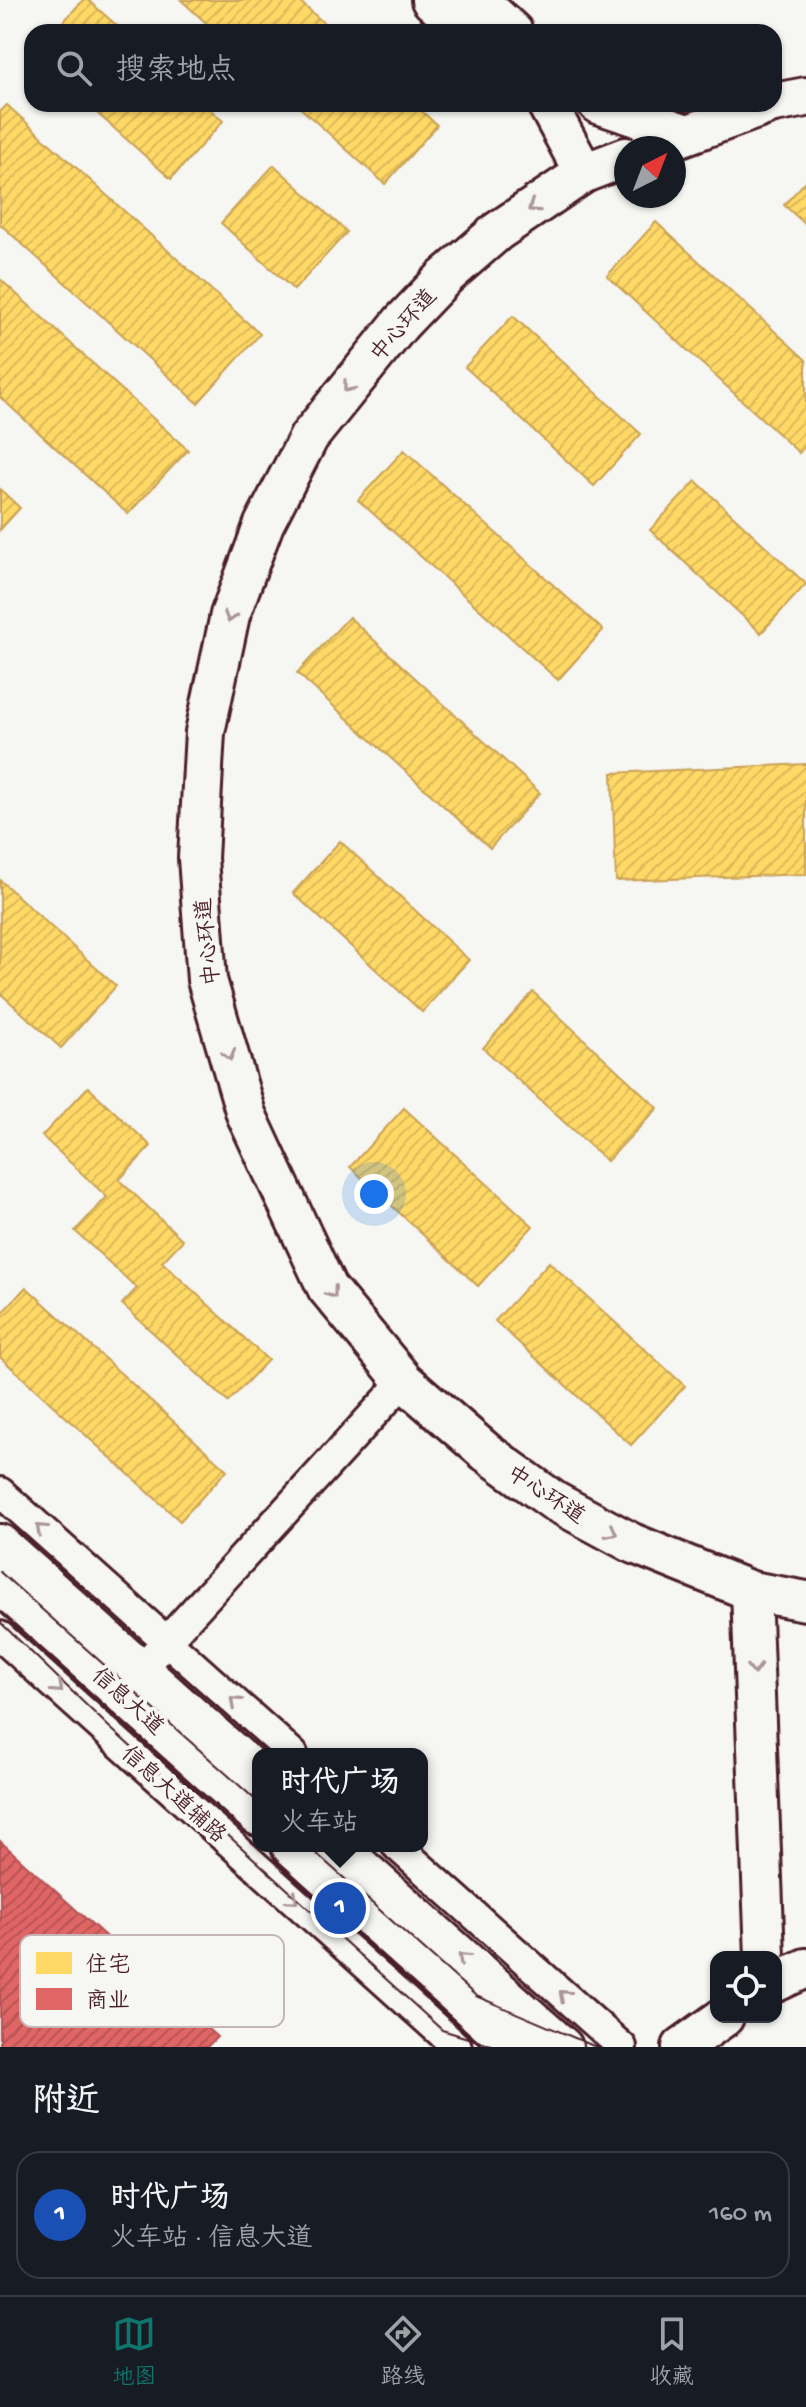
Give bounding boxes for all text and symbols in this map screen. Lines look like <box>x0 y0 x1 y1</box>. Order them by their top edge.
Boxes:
search box <box>24 24 782 112</box>
icon: search <box>52 46 96 90</box>
text: 搜索地点 <box>116 55 236 90</box>
north arrow <box>614 136 686 208</box>
one-way arrow <box>528 197 542 212</box>
street label: 中心环道 <box>365 284 444 368</box>
one-way arrow <box>343 378 358 393</box>
one-way arrow <box>223 609 239 623</box>
street label: 中心环道 <box>190 896 228 987</box>
one-way arrow <box>220 1047 236 1061</box>
your location <box>354 1174 394 1214</box>
one-way arrow <box>322 1284 337 1298</box>
street label: 中心环道 <box>501 1460 590 1531</box>
one-way arrow <box>603 1522 617 1538</box>
one-way arrow <box>36 1524 51 1539</box>
street label: 信息大道 <box>85 1662 169 1742</box>
one-way arrow <box>745 1663 762 1676</box>
one-way arrow <box>49 1678 63 1693</box>
one-way arrow <box>230 1697 245 1712</box>
street label: 信息大道辅路 <box>115 1741 231 1850</box>
popup <box>252 1748 428 1852</box>
text: 时代广场 <box>280 1768 400 1803</box>
text: 火车站 <box>280 1810 358 1841</box>
pin: 1 <box>314 1878 366 1938</box>
one-way arrow <box>283 1890 298 1904</box>
legend <box>20 1935 284 2027</box>
map controls <box>710 1951 782 2023</box>
button: locate <box>710 1951 782 2023</box>
text: 住宅 <box>86 1952 130 1980</box>
one-way arrow <box>457 1953 472 1967</box>
text: 商业 <box>86 1989 130 2016</box>
one-way arrow <box>559 1990 574 2005</box>
text: 附近 <box>32 2084 100 2124</box>
text: 时代广场 <box>110 2183 230 2218</box>
text: 1 <box>55 2200 65 2231</box>
text: 160 m <box>709 2200 772 2231</box>
text: 火车站 · 信息大道 <box>110 2225 312 2256</box>
tab: 地图 <box>112 2312 156 2392</box>
tab: 路线 <box>381 2312 425 2392</box>
tab: 收藏 <box>650 2312 694 2392</box>

